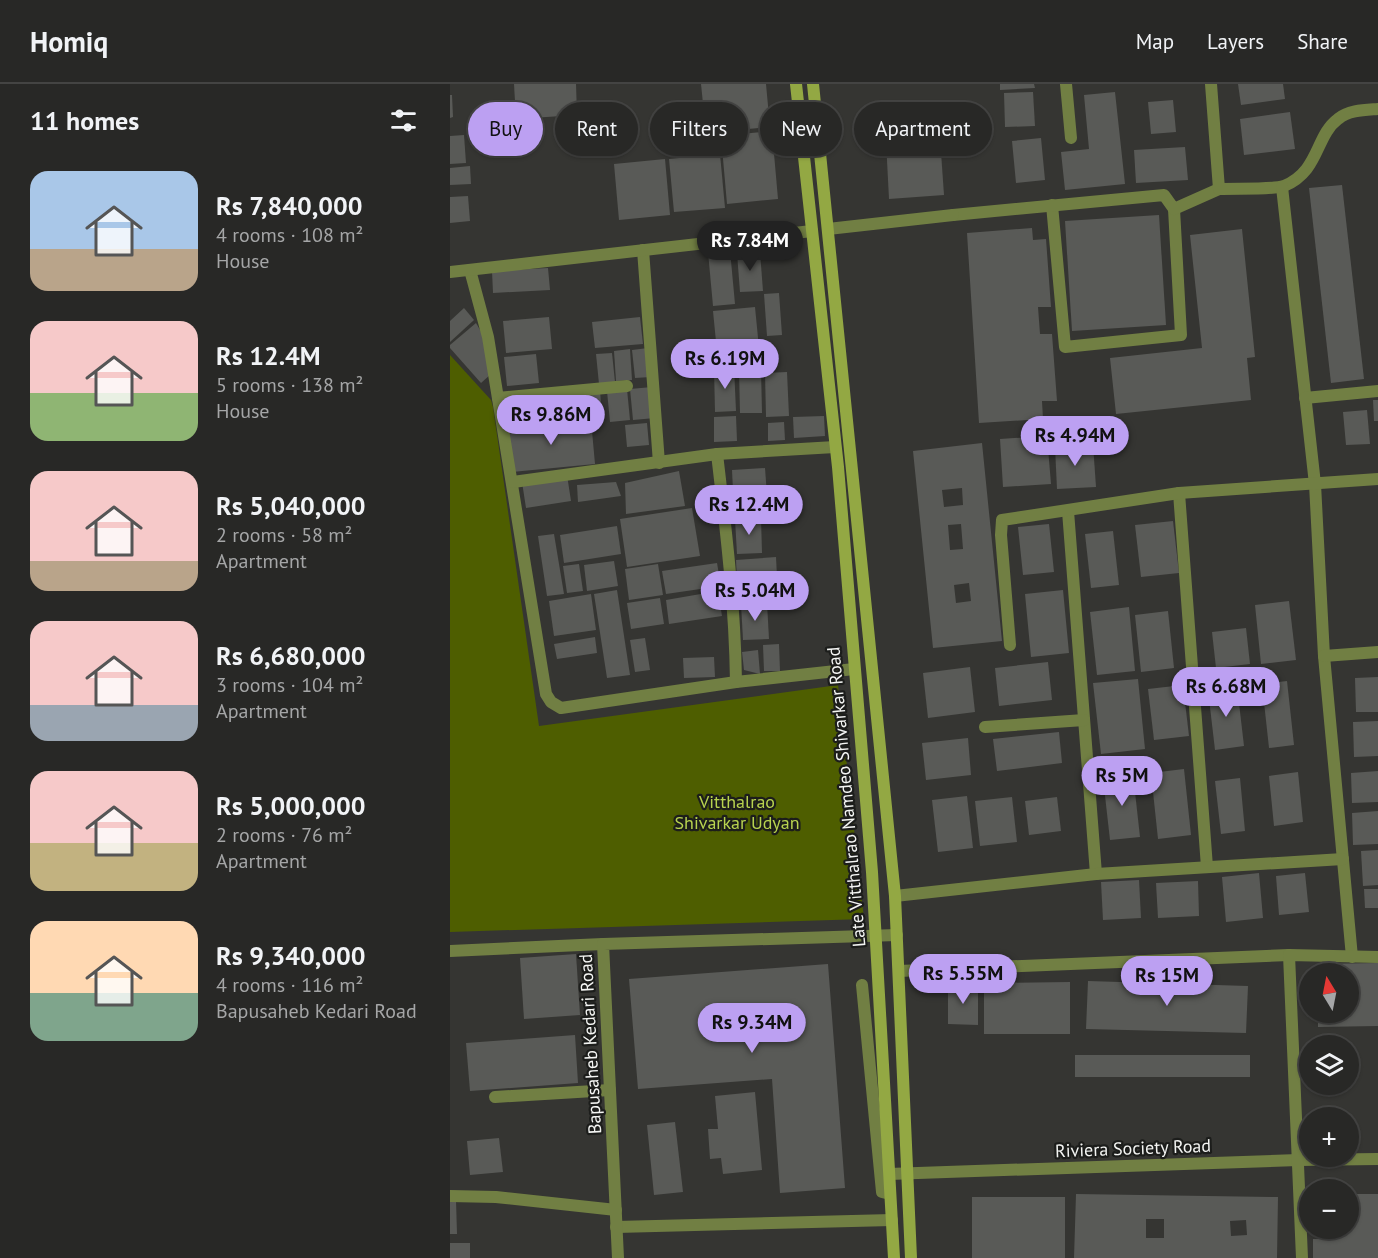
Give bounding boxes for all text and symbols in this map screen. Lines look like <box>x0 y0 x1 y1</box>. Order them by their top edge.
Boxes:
text: Homiq <box>30 23 108 60</box>
text: Map <box>1136 28 1174 55</box>
text: Layers <box>1207 28 1264 55</box>
text: Share <box>1297 28 1348 55</box>
chip: Buy <box>468 102 543 156</box>
chip: Rent <box>555 102 638 156</box>
chip: Filters <box>650 102 748 156</box>
chip: New <box>760 102 842 156</box>
chip: Apartment <box>854 102 992 156</box>
text: 11 homes <box>30 104 139 137</box>
icon: filters <box>387 104 420 137</box>
text: Rs 7,840,000 <box>216 189 362 222</box>
icon: home <box>78 195 150 267</box>
pin: Rs 7.84M <box>688 221 812 272</box>
text: 4 rooms · 108 m² <box>216 222 363 248</box>
text: Rs 7.84M <box>711 227 789 253</box>
text: House <box>216 248 270 274</box>
text: Rs 12.4M <box>216 339 321 372</box>
pin: Rs 6.19M <box>663 339 787 390</box>
icon: home <box>78 345 150 417</box>
text: Rs 6.19M <box>685 345 765 371</box>
text: 5 rooms · 138 m² <box>216 372 363 398</box>
pin: Rs 9.86M <box>489 395 613 446</box>
text: House <box>216 398 270 424</box>
text: Rs 9.86M <box>511 401 591 427</box>
pin: Rs 4.94M <box>1013 416 1137 467</box>
text: Rs 4.94M <box>1035 422 1115 448</box>
pin: Rs 12.4M <box>687 485 811 536</box>
text: Rs 5,040,000 <box>216 489 366 522</box>
text: Rs 12.4M <box>709 491 789 517</box>
icon: home <box>78 495 150 567</box>
text: 2 rooms · 58 m² <box>216 522 352 548</box>
text: Apartment <box>216 548 307 574</box>
pin: Rs 5.04M <box>693 571 817 622</box>
text: Rs 5.04M <box>715 577 795 603</box>
text: Rs 6,680,000 <box>216 639 366 672</box>
icon: home <box>78 645 150 717</box>
street label: Late Vitthalrao Namdeo Shivarkar Road <box>821 646 871 948</box>
pin: Rs 6.68M <box>1164 667 1288 718</box>
text: 3 rooms · 104 m² <box>216 672 363 698</box>
text: Rs 6.68M <box>1186 673 1266 699</box>
text: Apartment <box>216 698 307 724</box>
pin: Rs 5M <box>1080 756 1164 807</box>
text: Rs 5M <box>1096 762 1148 788</box>
text: Rs 5,000,000 <box>216 789 366 822</box>
park label: Vitthalrao Shivarkar Udyan <box>674 790 800 834</box>
icon: home <box>78 795 150 867</box>
text: 2 rooms · 76 m² <box>216 822 352 848</box>
text: Apartment <box>216 848 307 874</box>
text: Rs 9,340,000 <box>216 939 366 972</box>
icon: home <box>78 945 150 1017</box>
street label: Bapusaheb Kedari Road <box>574 953 606 1135</box>
pin: Rs 5.55M <box>901 954 1025 1005</box>
pin: Rs 15M <box>1118 956 1216 1007</box>
text: Rs 5.55M <box>923 960 1003 986</box>
text: Rs 15M <box>1135 962 1199 988</box>
north arrow <box>1299 963 1359 1023</box>
map controls <box>1299 963 1359 1239</box>
text: 4 rooms · 116 m² <box>216 972 363 998</box>
text: Bapusaheb Kedari Road <box>216 998 417 1024</box>
pin: Rs 9.34M <box>690 1003 814 1054</box>
text: Rs 9.34M <box>712 1009 792 1035</box>
button: layers <box>1299 1035 1359 1095</box>
button: + <box>1299 1107 1359 1167</box>
street label: Riviera Society Road <box>1055 1134 1211 1162</box>
button: − <box>1299 1179 1359 1239</box>

